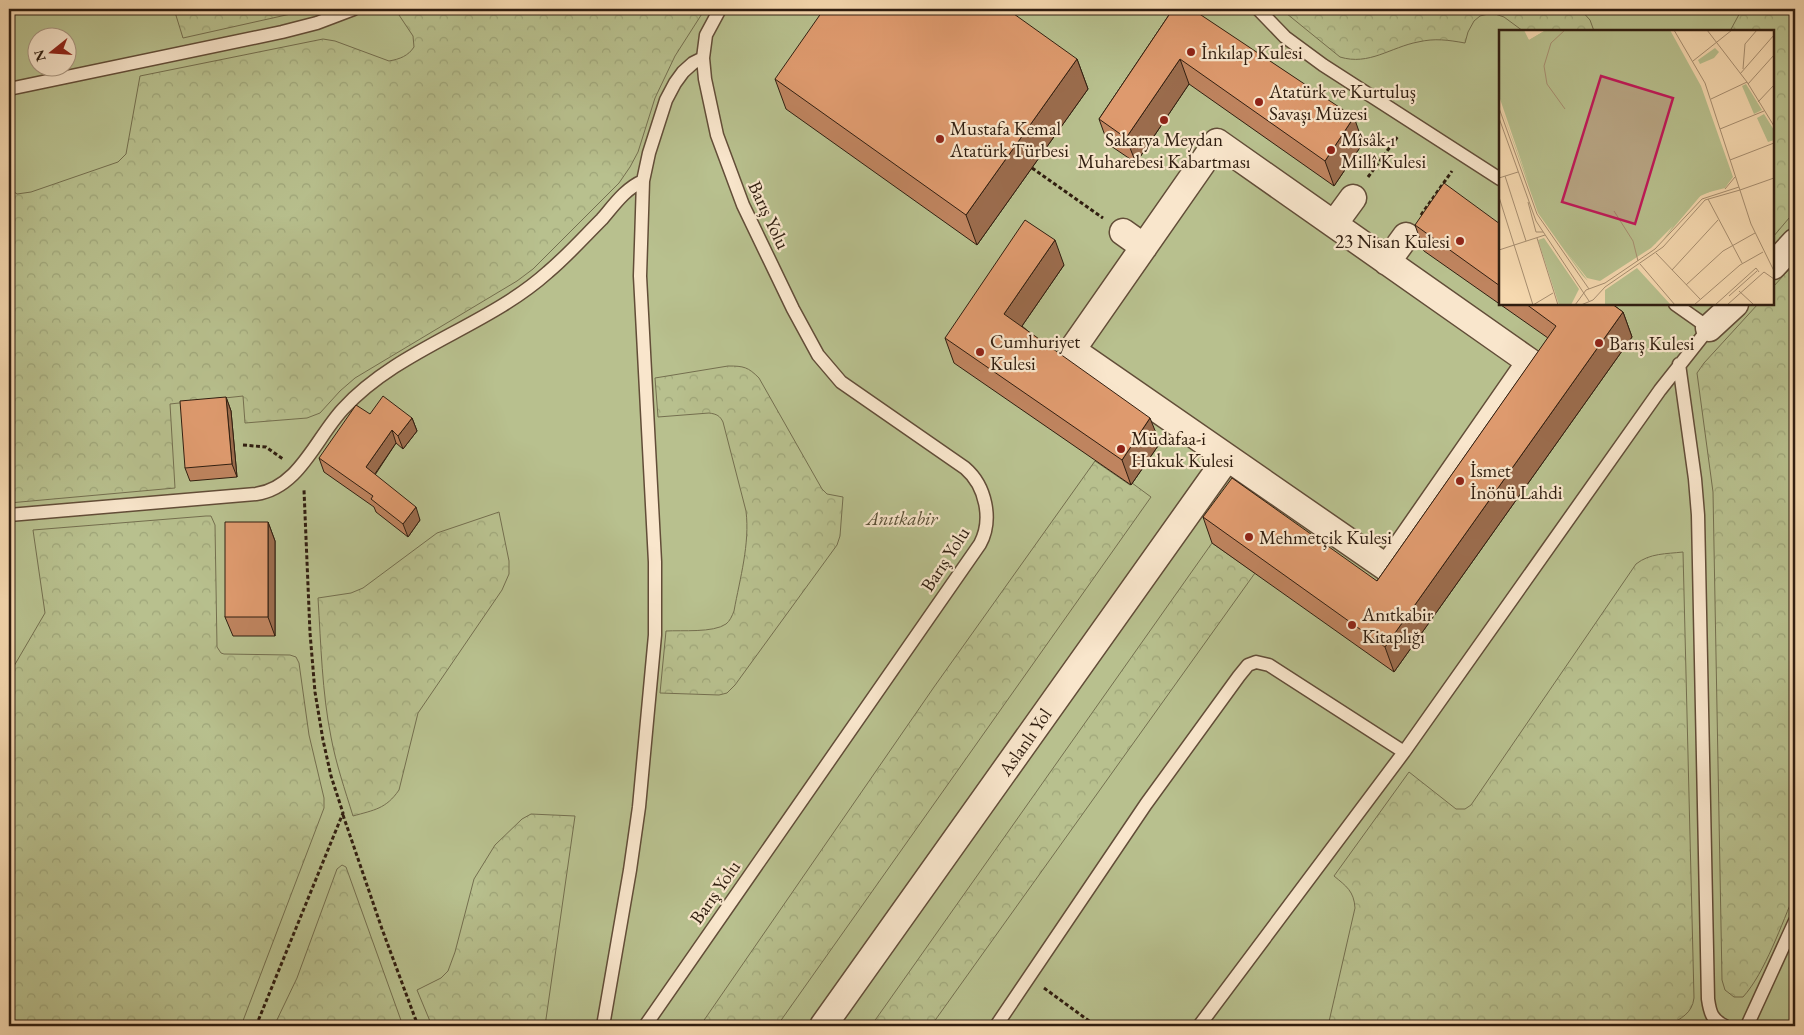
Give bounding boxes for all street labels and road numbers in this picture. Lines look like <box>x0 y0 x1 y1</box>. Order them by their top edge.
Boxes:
street label: Barış Yolu <box>742 177 796 253</box>
street label: Barış Yolu <box>915 522 975 596</box>
street label: Aslanlı Yol <box>992 703 1058 782</box>
street label: Barış Yolu <box>684 855 746 929</box>

